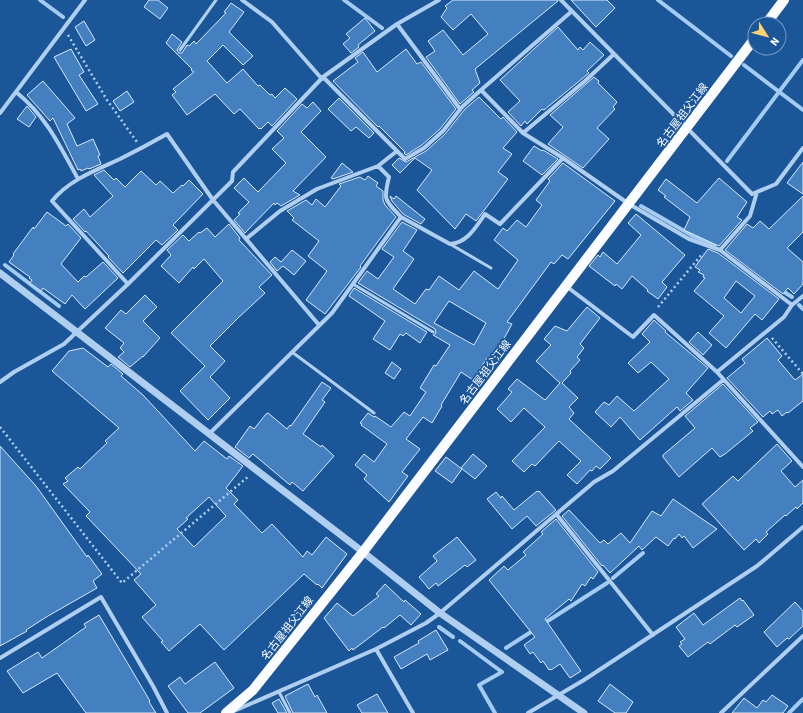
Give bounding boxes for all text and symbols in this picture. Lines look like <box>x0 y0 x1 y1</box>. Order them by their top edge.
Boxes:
north arrow <box>747 16 787 56</box>
text: N <box>766 34 783 49</box>
street label: 名古屋祖父江線 <box>653 80 712 151</box>
street label: 名古屋祖父江線 <box>456 337 515 408</box>
street label: 名古屋祖父江線 <box>258 593 317 663</box>

